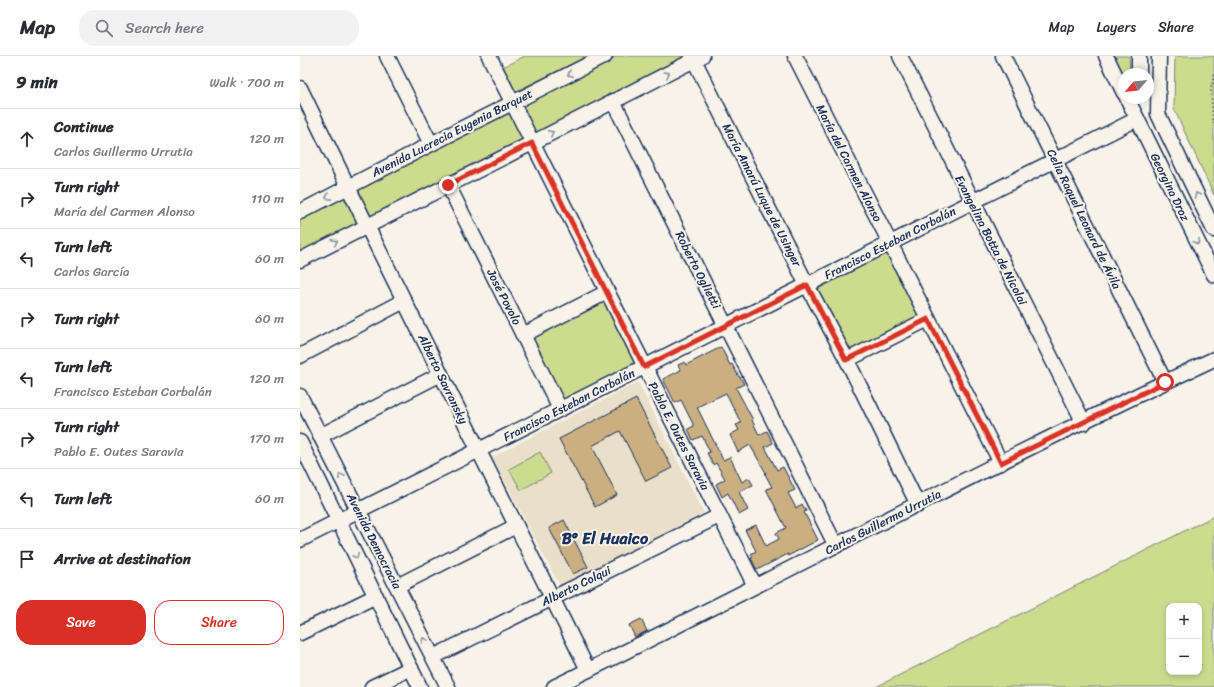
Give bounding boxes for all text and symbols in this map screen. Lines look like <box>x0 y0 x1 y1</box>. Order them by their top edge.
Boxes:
search box <box>79 10 359 46</box>
text: Map <box>20 11 55 44</box>
text: Search here <box>125 15 204 41</box>
text: Map <box>1049 15 1074 40</box>
text: Layers <box>1096 15 1136 40</box>
text: Share <box>1158 15 1194 40</box>
icon: search <box>93 17 115 39</box>
text: 9 min <box>16 67 58 97</box>
north arrow <box>1118 68 1154 104</box>
one-way arrow <box>567 69 574 76</box>
text: Walk · 700 m <box>209 71 284 94</box>
one-way arrow <box>662 71 670 79</box>
street label: Avenida Lucrecia Eugenia Barquet <box>367 83 536 184</box>
street label: María del Carmen Alonso <box>810 100 888 226</box>
text: Continue <box>54 114 114 140</box>
street label: María Amarú Luque de Usinger <box>716 119 808 272</box>
text: 120 m <box>249 127 284 150</box>
icon: ahead <box>16 128 38 150</box>
one-way arrow <box>547 131 554 138</box>
text: Carlos Guillermo Urrutia <box>54 140 193 163</box>
street label: Celia Raquel Leonard de Ávila <box>1040 145 1128 293</box>
street label: Georgina Droz <box>1144 149 1196 225</box>
street label: Evangelina Botta de Nicolai <box>949 171 1034 310</box>
text: Turn right <box>54 174 119 200</box>
route end <box>439 176 457 194</box>
text: 110 m <box>251 187 284 210</box>
icon: right <box>16 188 38 210</box>
one-way arrow <box>1194 191 1202 199</box>
one-way arrow <box>325 192 332 200</box>
text: María del Carmen Alonso <box>54 200 195 223</box>
street label: Francisco Esteban Corbalán <box>820 200 960 286</box>
street label: Roberto Oglietti <box>669 227 727 313</box>
text: Turn left <box>54 234 112 260</box>
one-way arrow <box>1193 238 1200 245</box>
one-way arrow <box>331 239 338 247</box>
text: 60 m <box>255 247 284 270</box>
icon: left <box>16 248 38 270</box>
text: Carlos García <box>54 260 130 283</box>
street label: José Povolo <box>480 264 528 329</box>
text: Turn right <box>54 306 119 332</box>
text: 60 m <box>255 307 284 330</box>
icon: right <box>16 308 38 330</box>
street label: Alberto Savransky <box>411 329 475 429</box>
text: Turn left <box>54 354 112 380</box>
street label: Francisco Esteban Corbalán <box>499 362 639 448</box>
text: 120 m <box>249 367 284 390</box>
icon: left <box>16 368 38 390</box>
route start <box>1156 373 1174 391</box>
street label: Pablo E. Outes Saravia <box>642 378 716 495</box>
text: Francisco Esteban Corbalán <box>54 380 212 403</box>
text: Turn right <box>54 414 119 440</box>
text: 170 m <box>249 427 284 450</box>
icon: right <box>16 428 38 450</box>
text: Pablo E. Outes Saravia <box>54 440 184 463</box>
one-way arrow <box>338 473 346 480</box>
street label: Carlos Guillermo Urrutia <box>821 483 945 561</box>
text: Turn left <box>54 486 112 512</box>
text: 60 m <box>255 487 284 510</box>
icon: left <box>16 488 38 510</box>
street label: Avenida Democracia <box>340 488 408 594</box>
district label: Bº El Huaico <box>562 524 649 553</box>
text: Arrive at destination <box>54 546 191 572</box>
icon: arrive <box>16 548 38 570</box>
one-way arrow <box>351 551 359 559</box>
street label: Alberto Colqui <box>536 559 615 613</box>
button: Save <box>16 600 146 645</box>
button: Share <box>154 600 284 645</box>
map controls <box>1166 603 1202 675</box>
button: + <box>1166 603 1202 639</box>
one-way arrow <box>421 636 429 644</box>
button: − <box>1166 639 1202 675</box>

